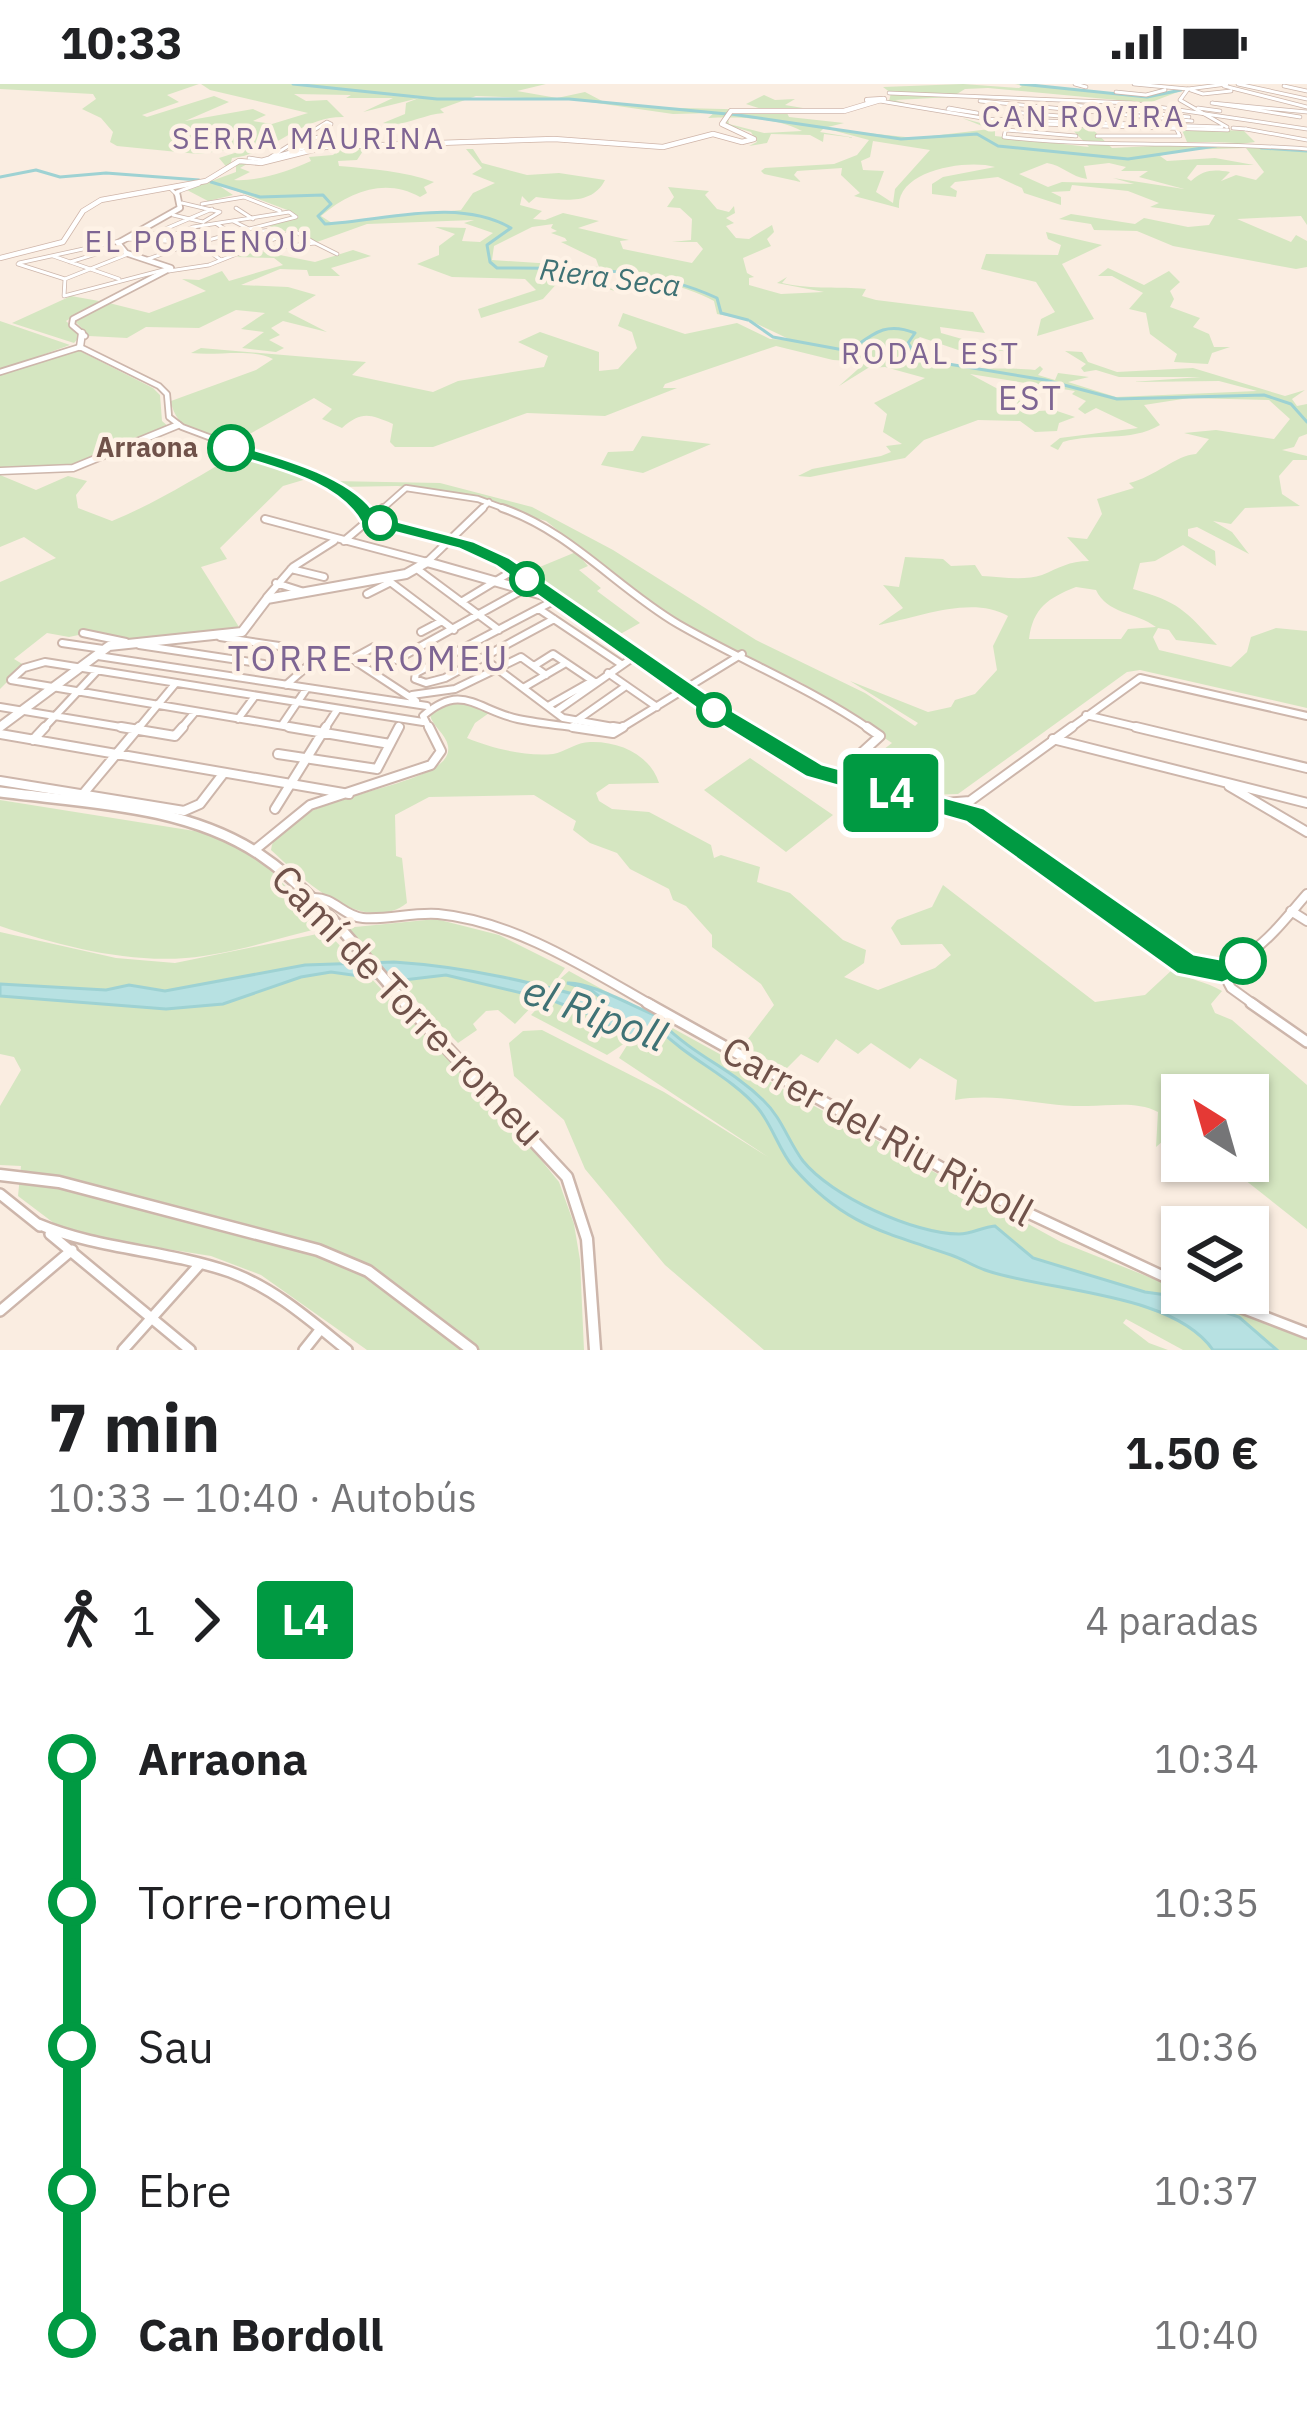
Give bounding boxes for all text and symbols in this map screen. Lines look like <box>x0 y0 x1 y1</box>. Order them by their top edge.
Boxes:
text: 10:33 <box>60 13 183 71</box>
district label: CAN ROVIRA <box>982 96 1186 135</box>
district label: SERRA MAURINA <box>172 118 446 157</box>
district label: EL POBLENOU <box>85 221 311 260</box>
water label: Riera Seca <box>537 249 683 305</box>
district label: RODAL EST <box>841 333 1021 372</box>
district label: EST <box>998 376 1064 419</box>
marker: Arraona <box>209 426 253 470</box>
place label: Arraona <box>96 429 198 464</box>
unlabelled marker <box>364 507 396 539</box>
unlabelled marker <box>511 563 543 595</box>
district label: TORRE-ROMEU <box>228 634 510 681</box>
unlabelled marker <box>698 694 730 726</box>
line badge: L4 <box>837 754 945 832</box>
text: L4 <box>867 765 915 820</box>
street label: Camí de Torre-romeu <box>261 853 556 1156</box>
unlabelled marker <box>1221 939 1265 983</box>
water label: el Ripoll <box>516 961 674 1064</box>
street label: Carrer del Riu Ripoll <box>713 1024 1043 1237</box>
north arrow <box>1161 1074 1269 1182</box>
map controls <box>1161 1074 1269 1314</box>
button: layers <box>1161 1206 1269 1314</box>
text: 7 min <box>48 1384 220 1470</box>
text: 1.50 € <box>1125 1423 1259 1481</box>
text: 10:33 – 10:40 · Autobús <box>48 1472 477 1523</box>
icon: walk <box>48 1587 114 1653</box>
icon: forward <box>173 1587 239 1653</box>
text: L4 <box>281 1592 329 1647</box>
text: 1 <box>132 1595 155 1646</box>
text: 4 paradas <box>1086 1595 1259 1646</box>
text: Arraona <box>138 1729 308 1787</box>
text: 10:34 <box>1154 1733 1259 1784</box>
text: Torre-romeu <box>138 1873 393 1931</box>
text: 10:35 <box>1154 1877 1259 1928</box>
text: Sau <box>138 2017 214 2075</box>
text: 10:36 <box>1154 2021 1259 2072</box>
text: Ebre <box>138 2161 231 2219</box>
text: 10:37 <box>1154 2165 1259 2216</box>
text: Can Bordoll <box>138 2305 383 2363</box>
text: 10:40 <box>1154 2309 1259 2360</box>

